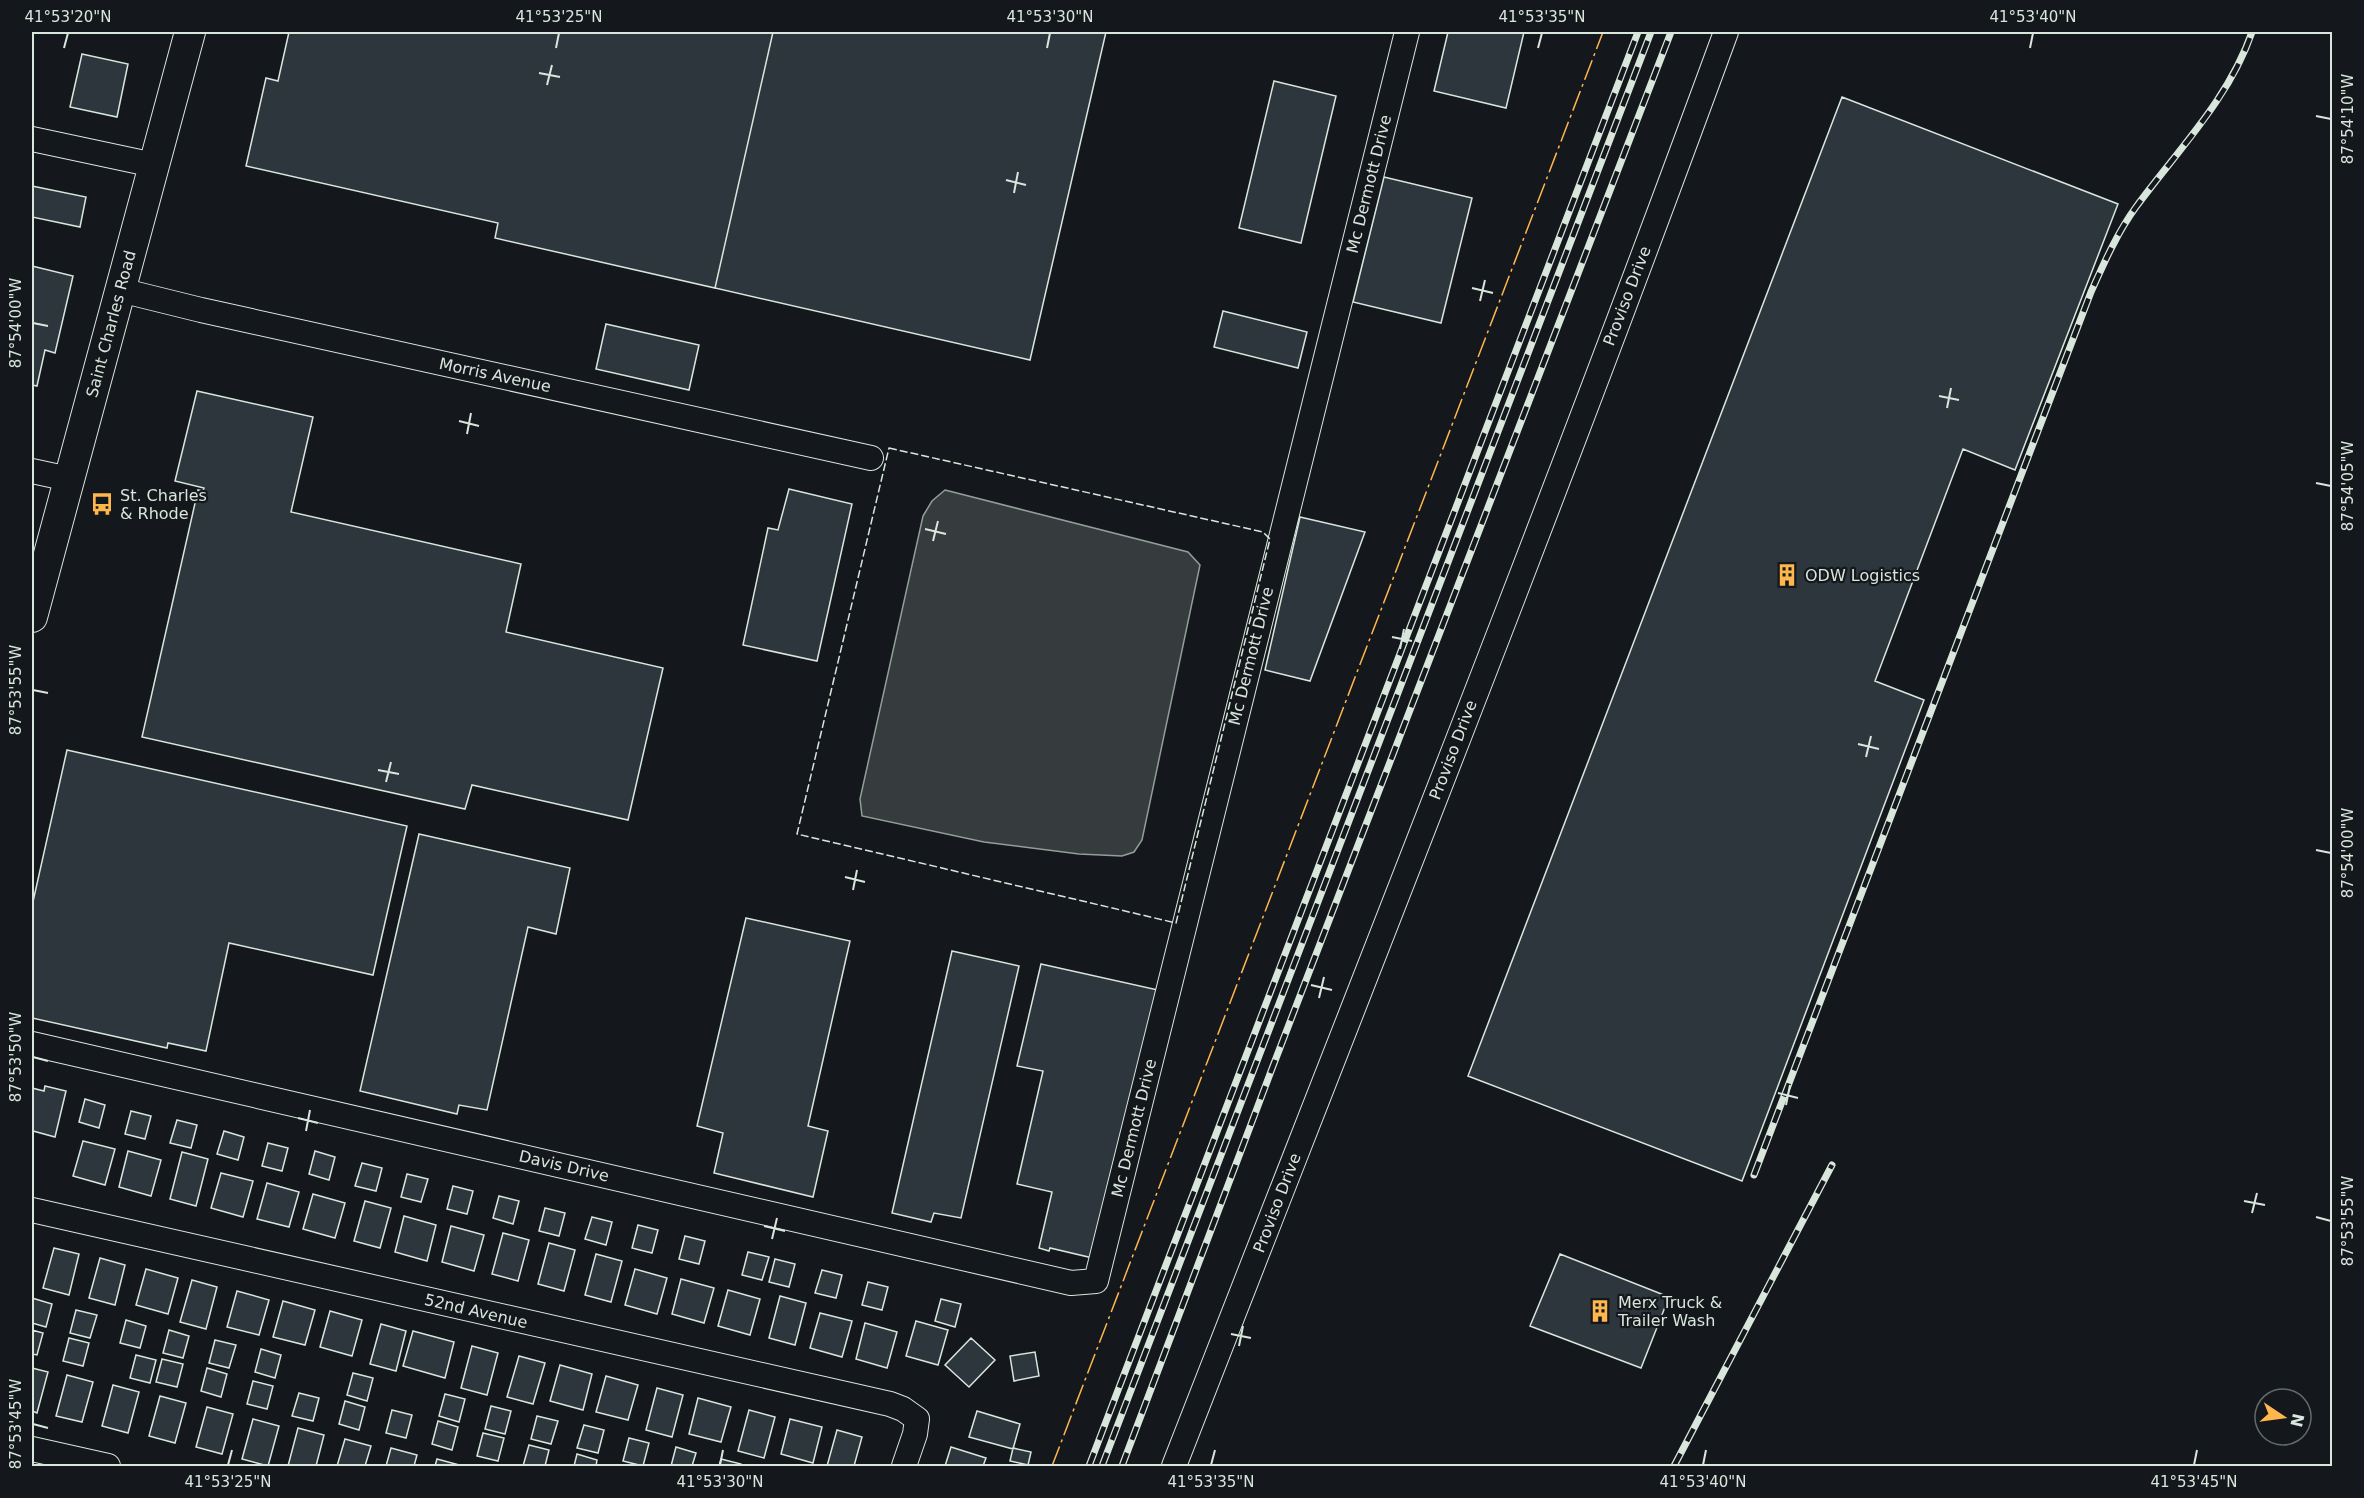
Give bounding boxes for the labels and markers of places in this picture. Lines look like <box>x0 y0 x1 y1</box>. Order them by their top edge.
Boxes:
place label: St. Charles & Rhode <box>120 486 207 523</box>
bus stop icon: St. Charles & Rhode <box>89 491 115 517</box>
building icon: ODW Logistics <box>1774 562 1800 588</box>
place label: ODW Logistics <box>1805 566 1920 585</box>
place label: Merx Truck & Trailer Wash <box>1617 1293 1722 1330</box>
building icon: Merx Truck & Trailer Wash <box>1587 1298 1613 1324</box>

